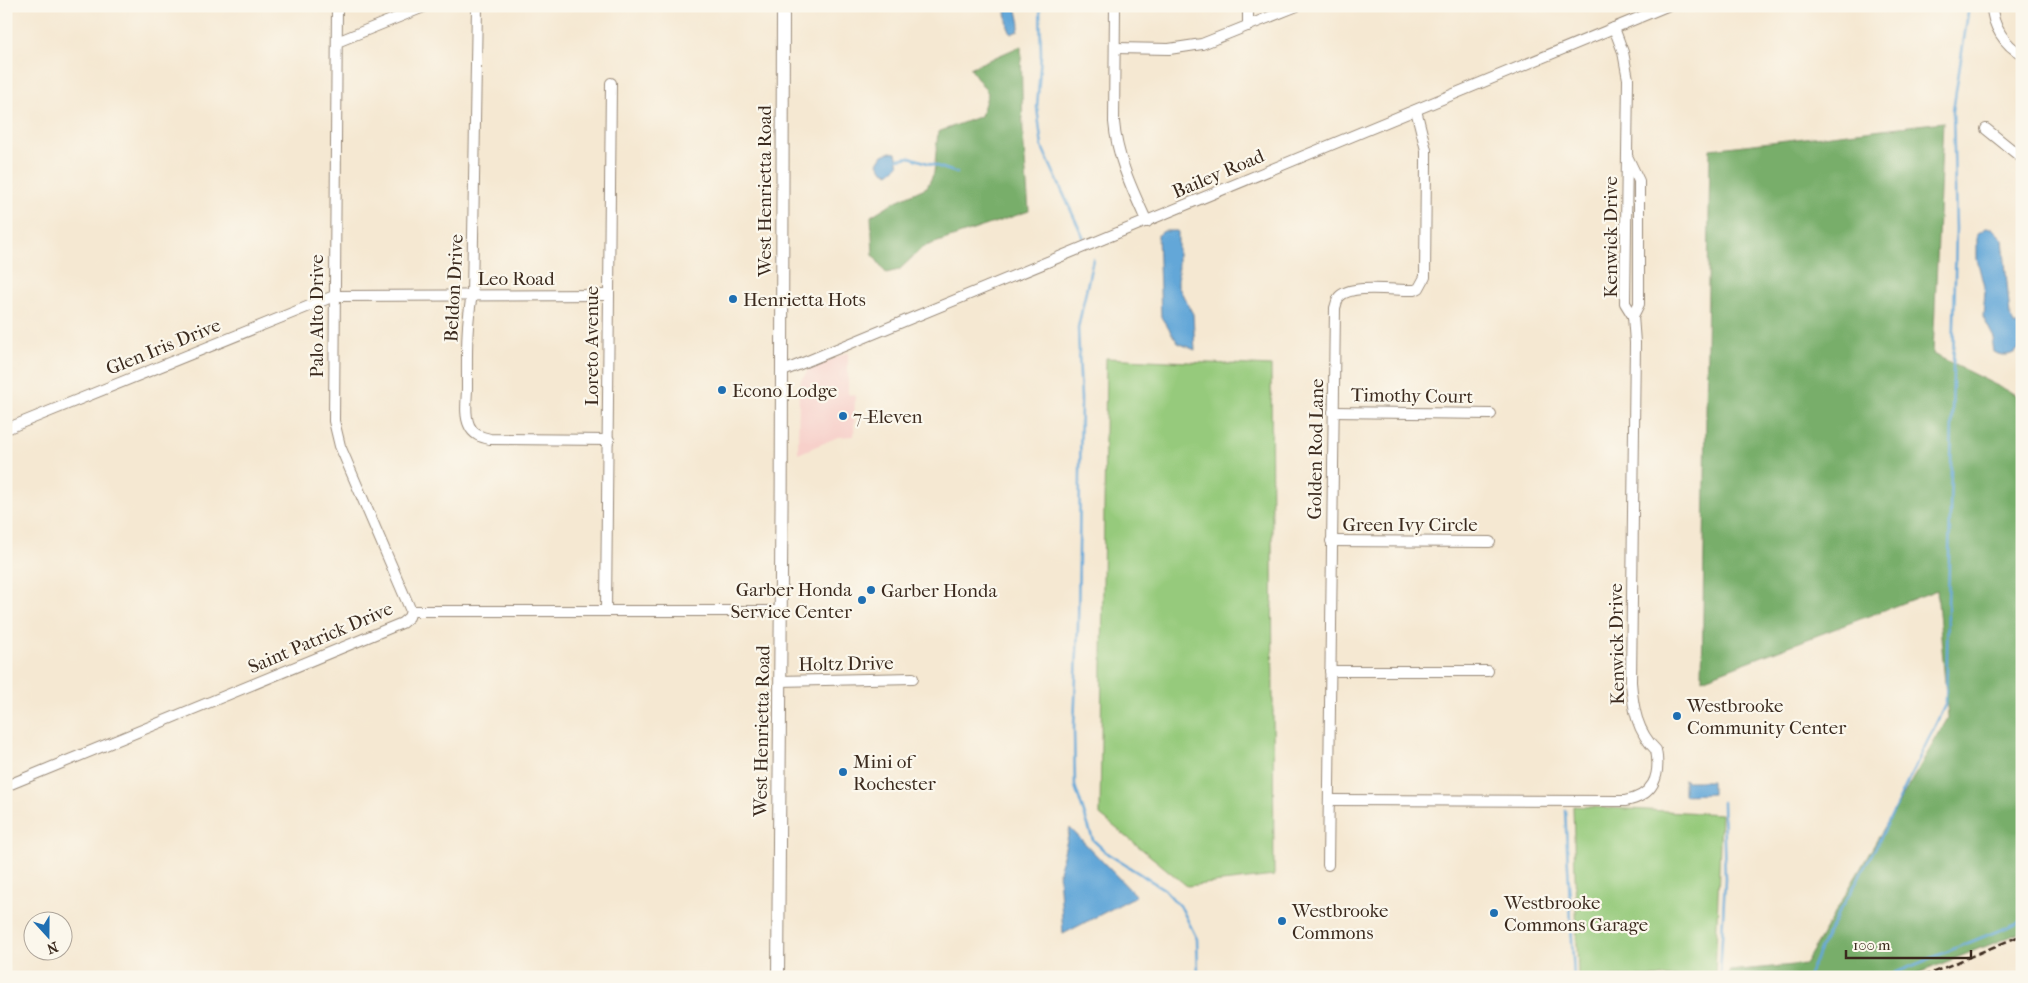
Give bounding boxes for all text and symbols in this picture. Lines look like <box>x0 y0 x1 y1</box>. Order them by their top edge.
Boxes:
street label: West Henrietta Road <box>754 105 776 278</box>
street label: Bailey Road <box>1169 144 1268 203</box>
street label: Kenwick Drive <box>1600 176 1622 298</box>
street label: Beldon Drive <box>440 233 468 343</box>
street label: Palo Alto Drive <box>306 254 328 378</box>
street label: Leo Road <box>478 268 555 290</box>
street label: Loreto Avenue <box>581 286 603 406</box>
place label: Henrietta Hots <box>743 289 866 311</box>
marker: Henrietta Hots <box>727 293 739 305</box>
street label: Glen Iris Drive <box>103 314 224 380</box>
street label: Golden Rod Lane <box>1304 378 1328 520</box>
place label: Econo Lodge <box>732 380 837 402</box>
marker: Econo Lodge <box>716 384 728 396</box>
street label: Timothy Court <box>1351 384 1474 408</box>
place label: 7-Eleven <box>853 406 923 428</box>
marker: 7-Eleven <box>837 410 849 422</box>
street label: Green Ivy Circle <box>1342 514 1478 536</box>
place label: Garber Honda Service Center <box>730 579 853 623</box>
place label: Garber Honda <box>881 580 997 602</box>
street label: Kenwick Drive <box>1605 583 1629 705</box>
marker: Garber Honda <box>865 584 877 596</box>
marker: Garber Honda Service Center <box>856 594 868 606</box>
street label: Saint Patrick Drive <box>245 598 396 678</box>
street label: West Henrietta Road <box>749 644 775 818</box>
street label: Holtz Drive <box>798 652 894 676</box>
place label: Westbrooke Community Center <box>1686 695 1847 739</box>
marker: Westbrooke Community Center <box>1671 710 1683 722</box>
place label: Mini of Rochester <box>853 751 937 795</box>
marker: Mini of Rochester <box>837 766 849 778</box>
place label: Westbrooke Commons Garage <box>1503 892 1648 936</box>
place label: Westbrooke Commons <box>1291 900 1388 944</box>
marker: Westbrooke Commons Garage <box>1488 907 1500 919</box>
north arrow <box>22 910 72 960</box>
marker: Westbrooke Commons <box>1276 915 1288 927</box>
scale bar <box>1846 928 1970 960</box>
text: 100 m <box>1853 936 1891 954</box>
text: N <box>44 938 60 958</box>

